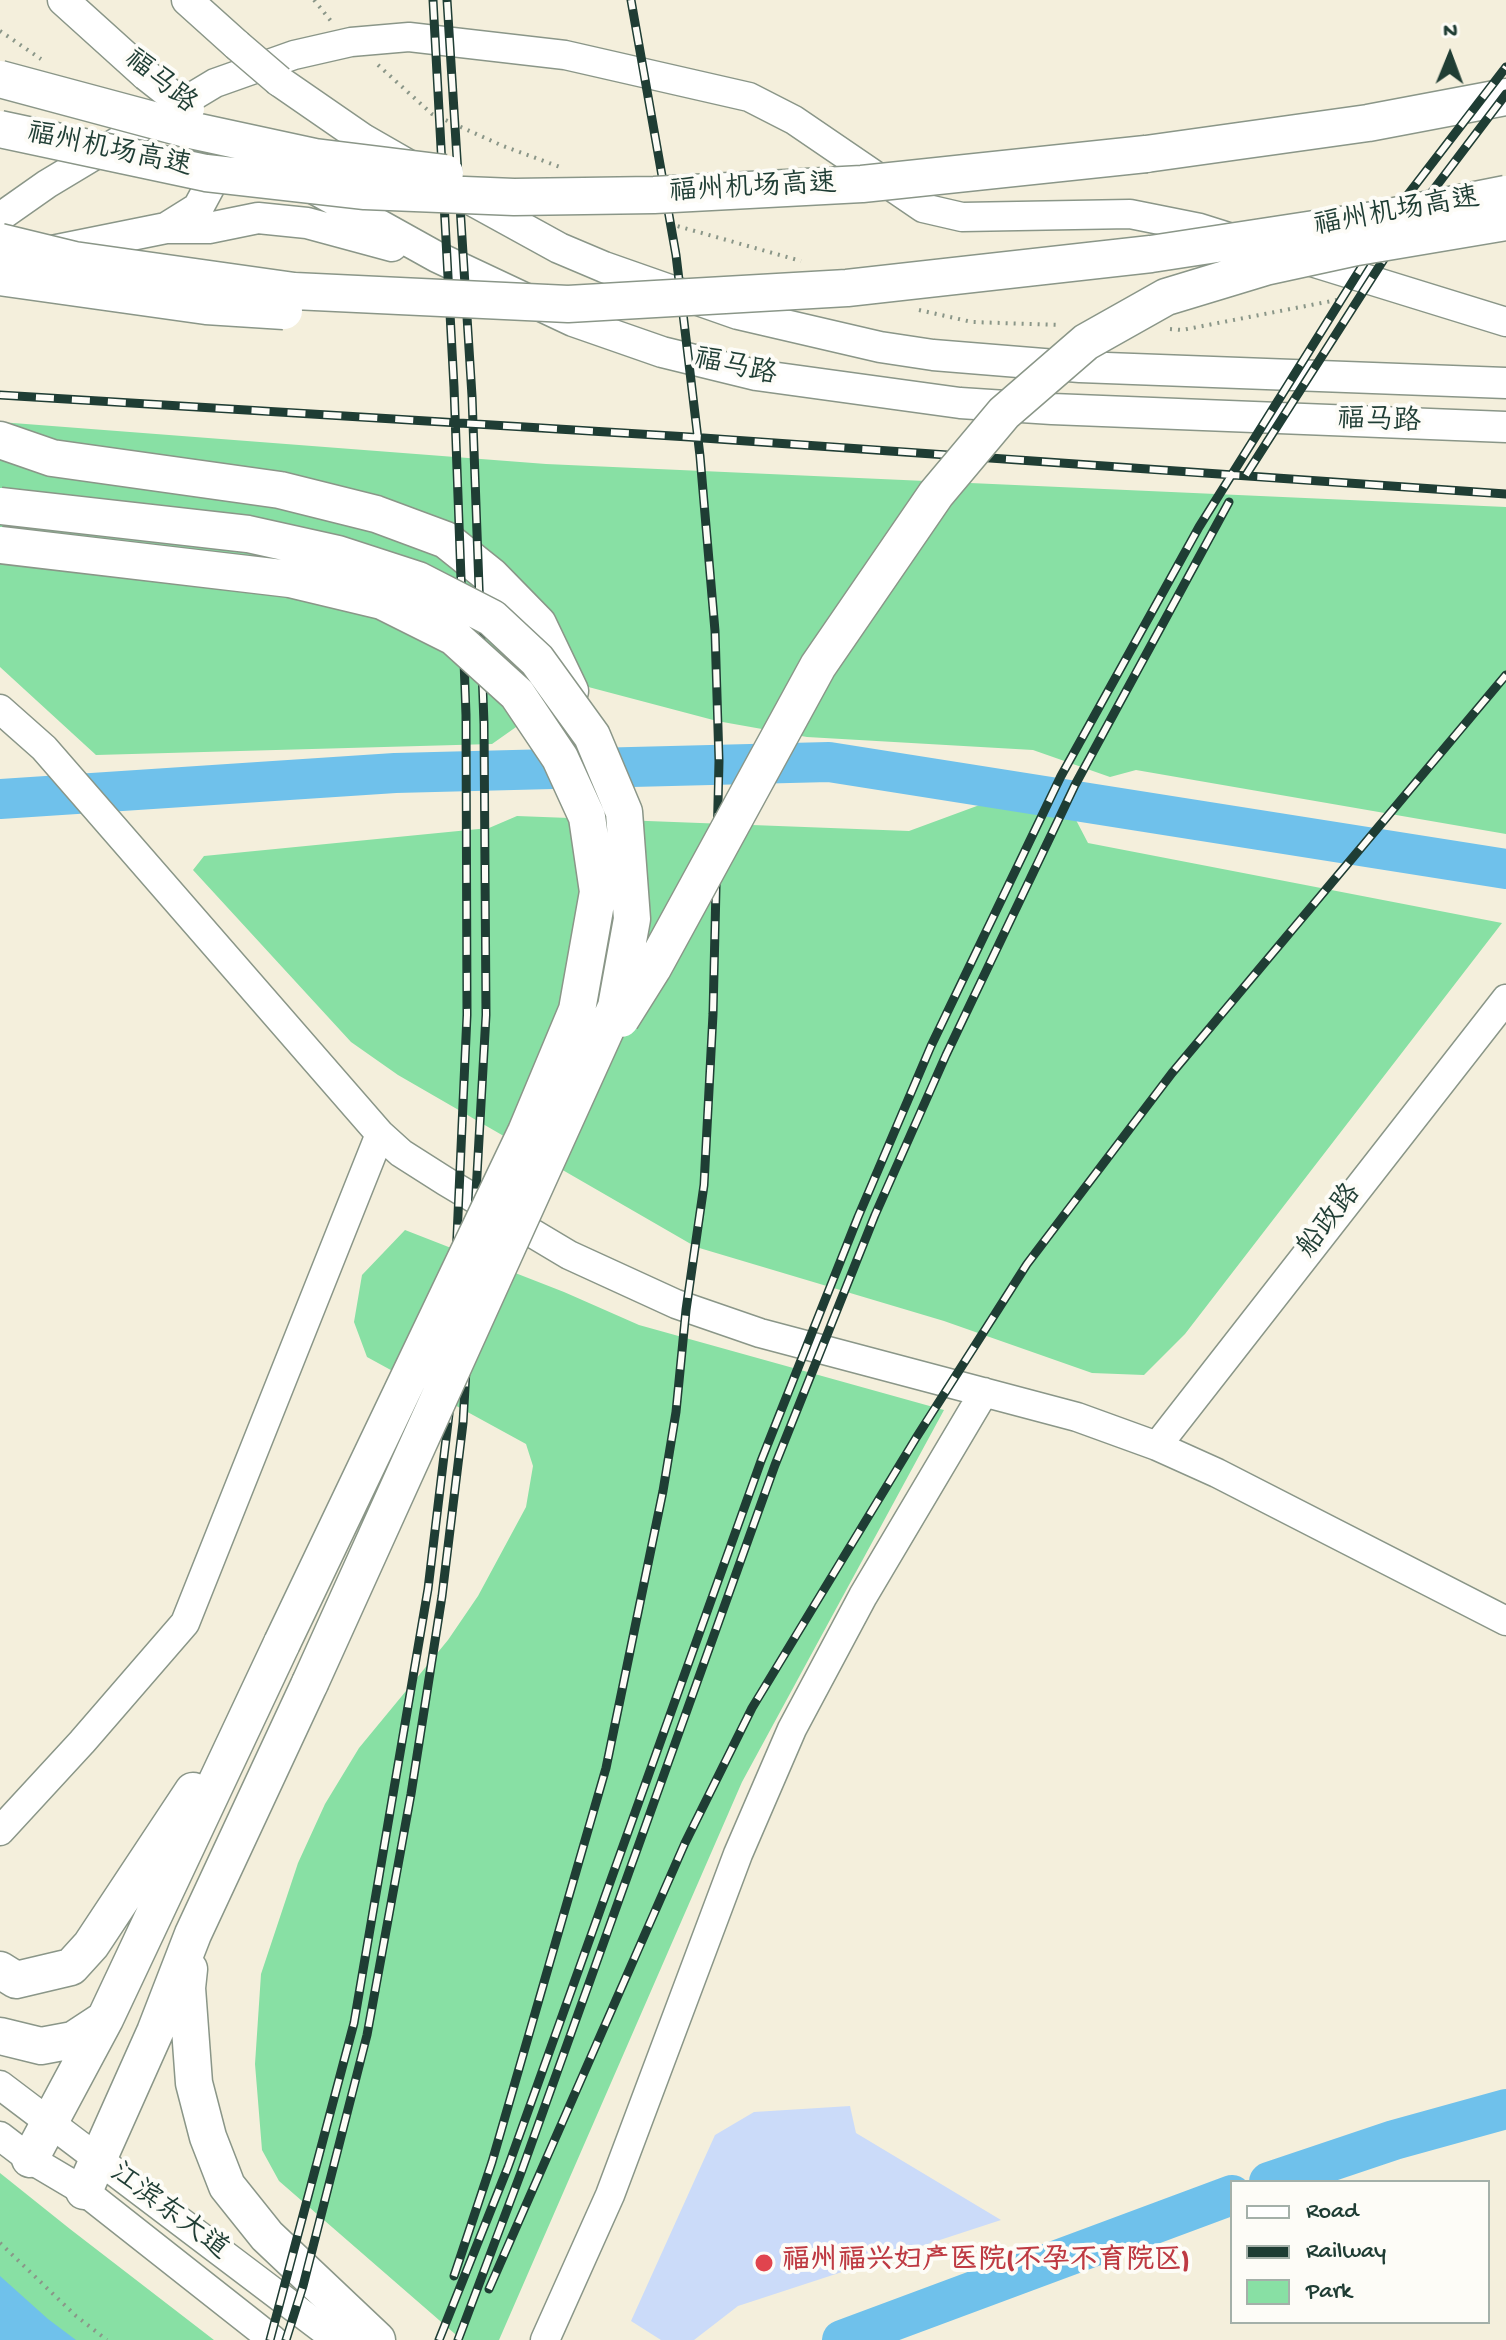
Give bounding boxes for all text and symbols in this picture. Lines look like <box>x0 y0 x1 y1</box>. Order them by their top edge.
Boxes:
north arrow <box>1410 16 1490 96</box>
text: N <box>1443 19 1458 45</box>
street label: 福马路 <box>116 44 202 122</box>
street label: 福州机场高速 <box>23 118 195 186</box>
street label: 福州机场高速 <box>668 169 838 211</box>
street label: 福州机场高速 <box>1311 183 1483 245</box>
street label: 福马路 <box>690 344 780 394</box>
street label: 福马路 <box>1336 405 1422 441</box>
street label: 船政路 <box>1292 1179 1370 1265</box>
street label: 江滨东大道 <box>102 2157 234 2269</box>
legend <box>1230 2180 1490 2324</box>
text: Road <box>1306 2198 1358 2227</box>
text: Railway <box>1306 2238 1386 2267</box>
place label: 福州福兴妇产医院(不孕不育院区) <box>782 2246 1190 2280</box>
marker: 福州福兴妇产医院(不孕不育院区) <box>753 2252 775 2274</box>
text: Park <box>1306 2278 1352 2307</box>

